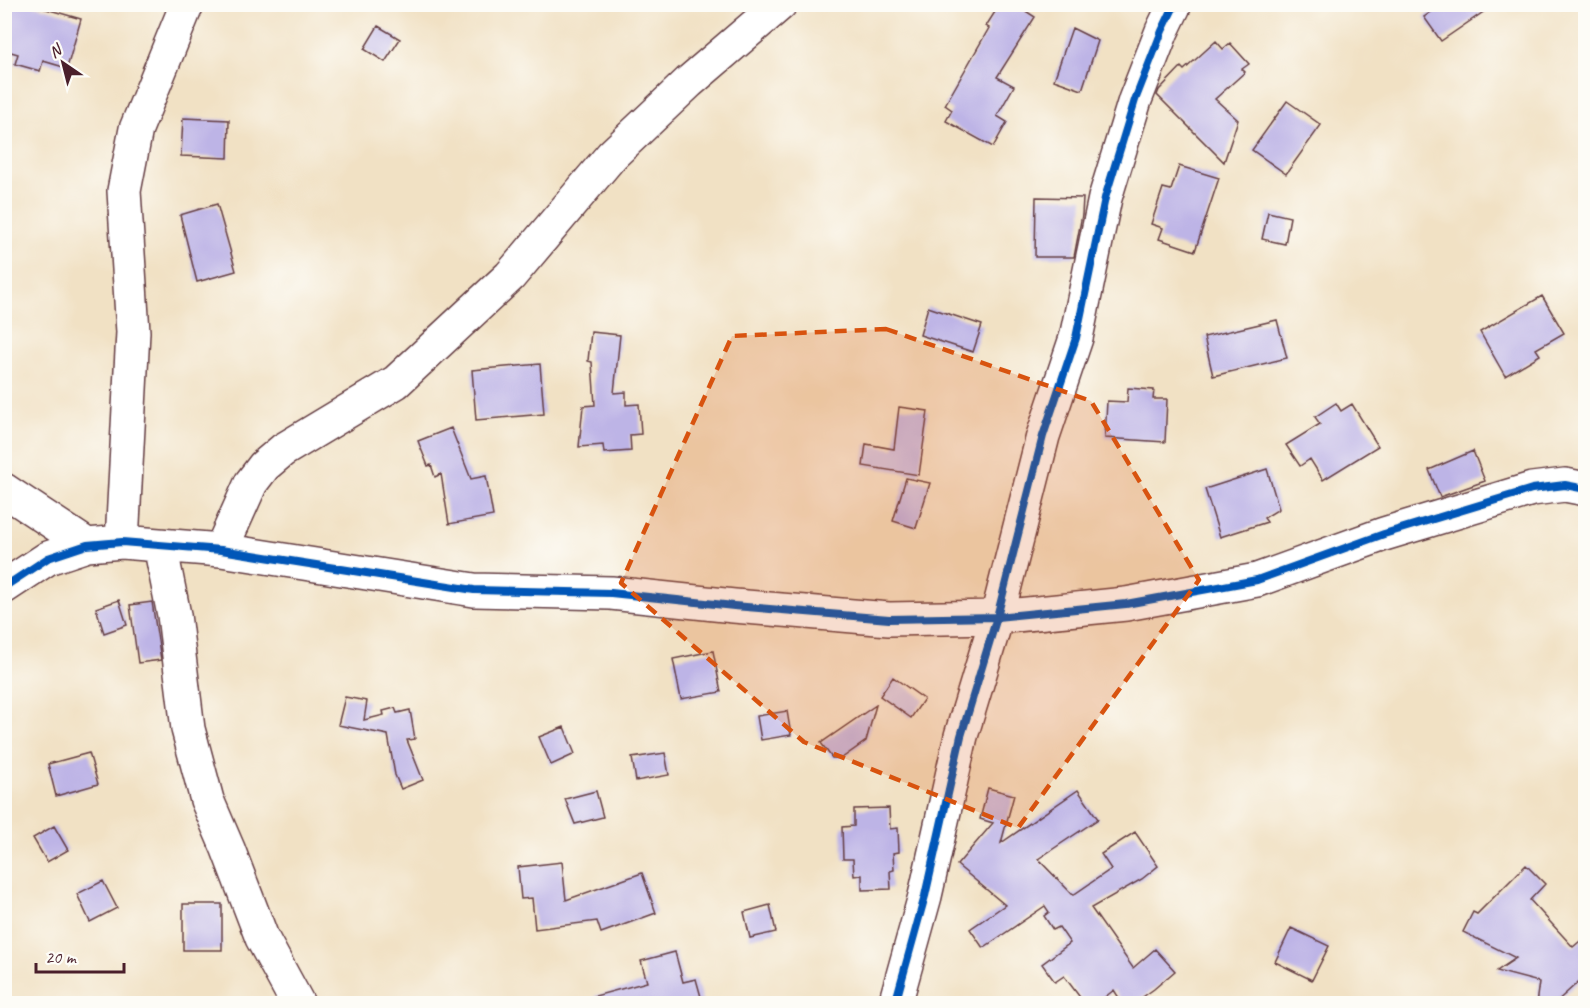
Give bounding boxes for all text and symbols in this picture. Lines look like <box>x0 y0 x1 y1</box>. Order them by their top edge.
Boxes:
north arrow <box>33 33 93 93</box>
text: N <box>45 39 67 63</box>
scale bar <box>36 936 124 974</box>
text: 20 m <box>45 946 78 968</box>

